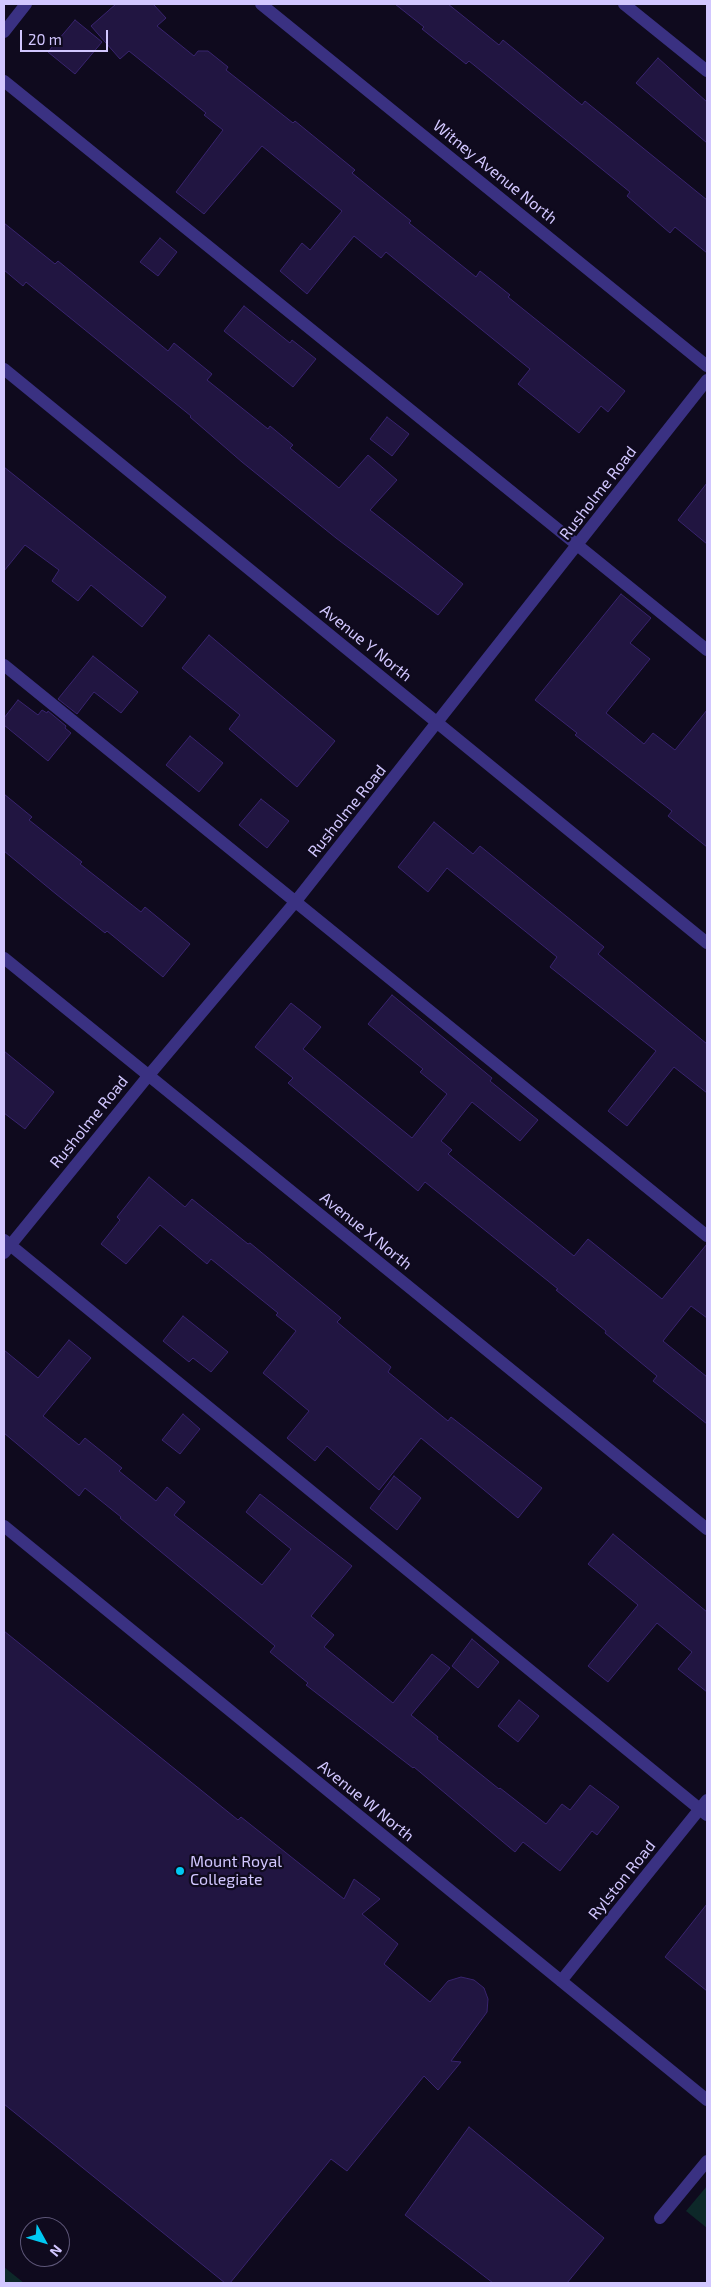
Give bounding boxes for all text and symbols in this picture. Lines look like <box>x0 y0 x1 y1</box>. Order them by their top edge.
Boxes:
scale bar <box>22 20 110 52</box>
text: 20 m <box>28 30 62 48</box>
street label: Witney Avenue North <box>429 116 561 228</box>
street label: Rusholme Road <box>556 442 640 544</box>
street label: Avenue Y North <box>316 600 416 686</box>
street label: Rusholme Road <box>304 761 390 861</box>
street label: Rusholme Road <box>46 1072 132 1172</box>
street label: Avenue X North <box>316 1188 416 1274</box>
street label: Avenue W North <box>314 1756 418 1846</box>
street label: Rylston Road <box>584 1837 660 1923</box>
place label: Mount Royal Collegiate <box>190 1852 282 1890</box>
marker: Mount Royal Collegiate <box>174 1865 186 1877</box>
north arrow <box>20 2217 70 2267</box>
text: N <box>46 2242 66 2260</box>

